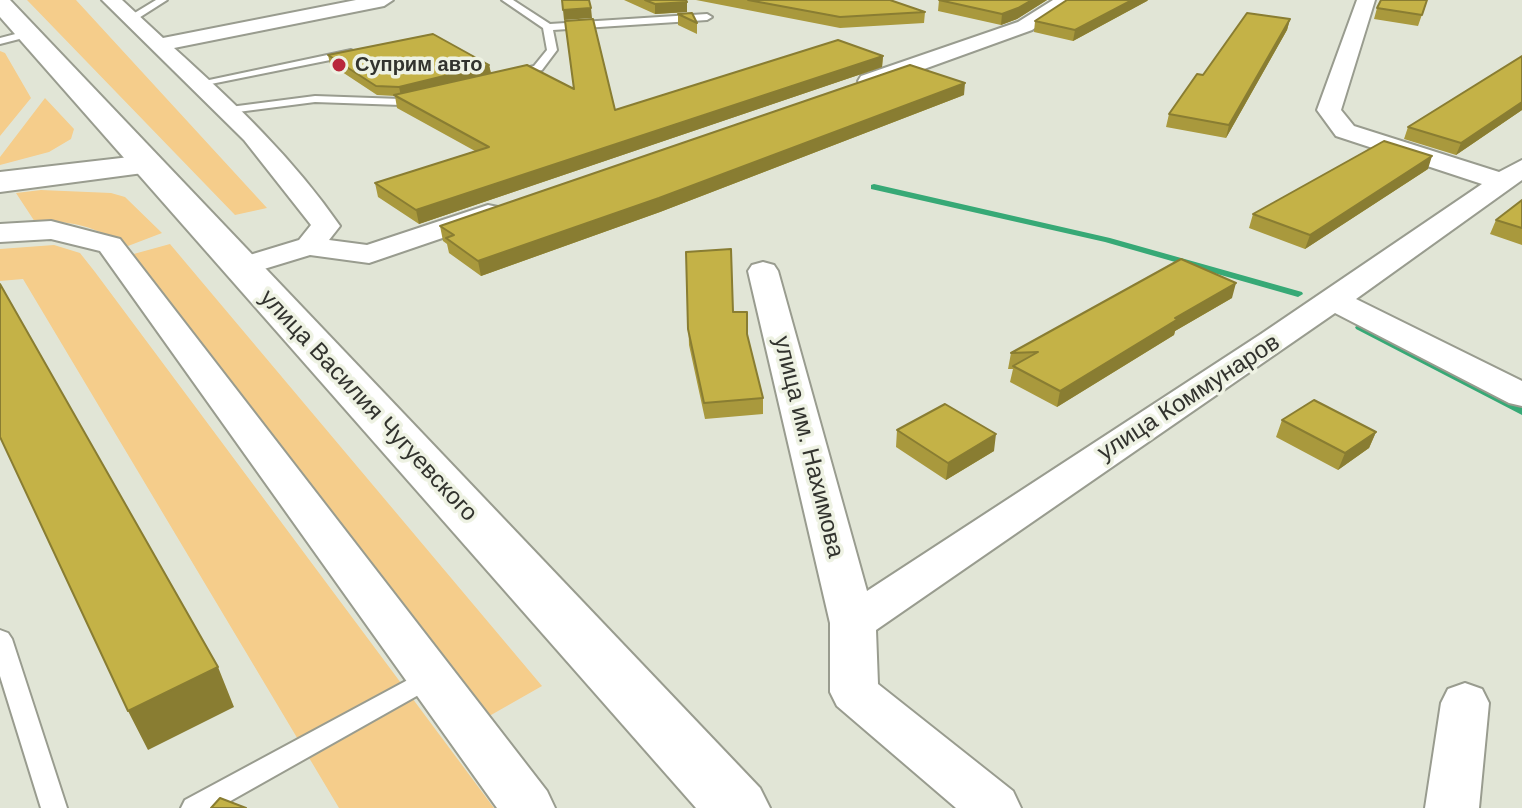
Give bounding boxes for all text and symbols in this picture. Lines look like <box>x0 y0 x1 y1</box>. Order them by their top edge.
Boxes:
place label: Суприм авто <box>355 53 482 77</box>
marker: Суприм авто <box>330 56 348 74</box>
street label: улица Василия Чугуевского <box>253 284 483 528</box>
street label: улица Коммунаров <box>1093 328 1285 468</box>
street label: улица им. Нахимова <box>766 333 850 561</box>

